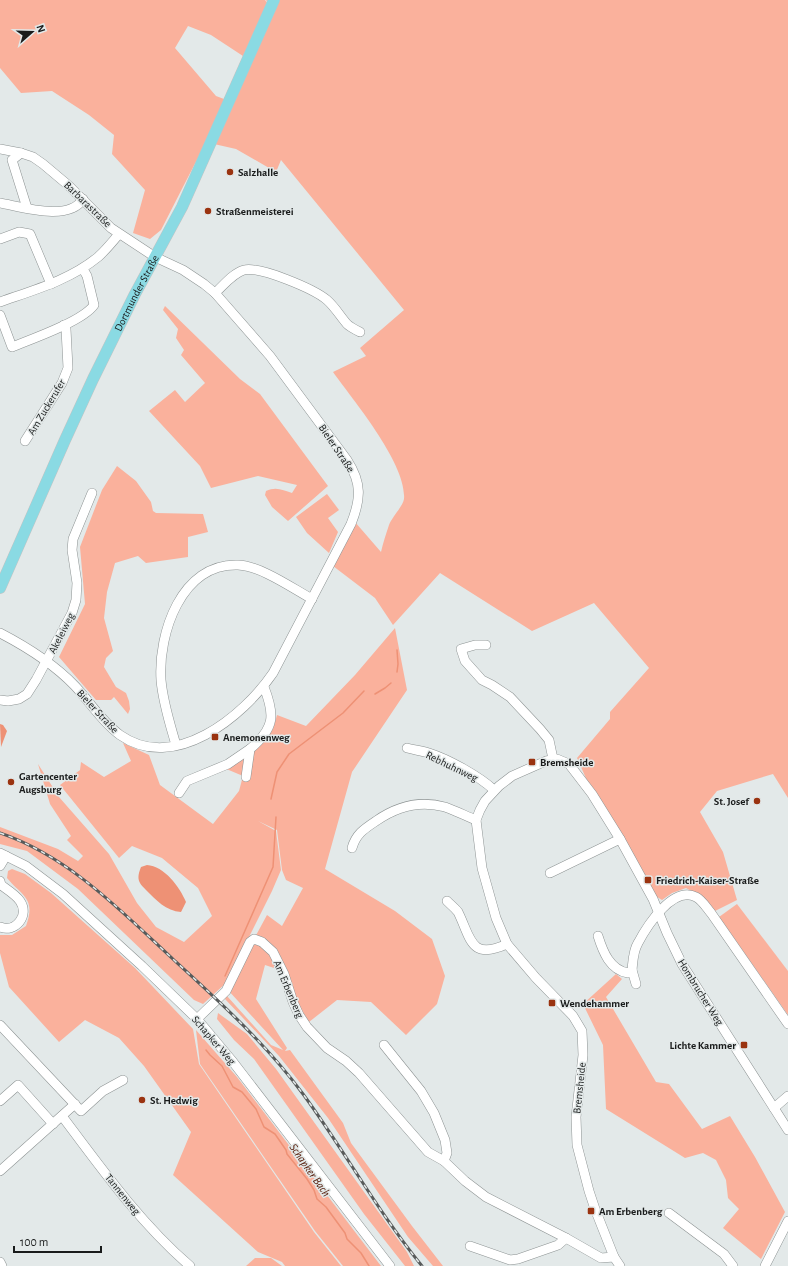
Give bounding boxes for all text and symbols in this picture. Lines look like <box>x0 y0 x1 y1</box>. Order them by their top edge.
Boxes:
north arrow <box>12 12 52 52</box>
text: N <box>34 23 47 34</box>
marker: Salzhalle <box>225 167 235 177</box>
place label: Salzhalle <box>238 167 278 178</box>
street label: Barbarastraße <box>62 179 113 229</box>
marker: Straßenmeisterei <box>203 206 213 216</box>
place label: Straßenmeisterei <box>216 206 294 217</box>
street label: Dortmunder Straße <box>113 253 161 333</box>
street label: Am Zuckerufer <box>25 377 68 437</box>
street label: Bieler Straße <box>317 422 357 474</box>
street label: Akeleiweg <box>46 610 77 655</box>
street label: Bieler Straße <box>75 687 120 735</box>
marker: Anemonenweg <box>210 732 220 742</box>
place label: Anemonenweg <box>223 732 290 743</box>
street label: Rebhuhnweg <box>424 749 480 784</box>
marker: Bremsheide <box>527 757 537 767</box>
place label: Bremsheide <box>540 757 593 768</box>
place label: Gartencenter Augsburg <box>19 771 77 795</box>
marker: Gartencenter Augsburg <box>6 777 16 787</box>
place label: St. Josef <box>714 796 750 807</box>
marker: St. Josef <box>752 796 762 806</box>
marker: Friedrich-Kaiser-Straße <box>643 875 653 885</box>
place label: Friedrich-Kaiser-Straße <box>656 875 759 886</box>
street label: Hombrucher Weg <box>676 957 726 1028</box>
street label: Am Erbenberg <box>271 959 306 1020</box>
marker: Wendehammer <box>547 998 557 1008</box>
place label: Wendehammer <box>560 998 629 1009</box>
street label: Schapker Weg <box>190 1014 238 1067</box>
place label: Lichte Kammer <box>670 1040 736 1051</box>
marker: Lichte Kammer <box>739 1040 749 1050</box>
street label: Bremsheide <box>571 1062 588 1114</box>
marker: St. Hedwig <box>137 1095 147 1105</box>
place label: St. Hedwig <box>150 1095 198 1106</box>
water label: Schapker Bach <box>286 1141 333 1199</box>
street label: Tannenweg <box>103 1172 143 1217</box>
marker: Am Erbenberg <box>586 1206 596 1216</box>
place label: Am Erbenberg <box>599 1206 663 1217</box>
scale bar <box>14 1228 101 1254</box>
text: 100 m <box>20 1236 48 1248</box>

